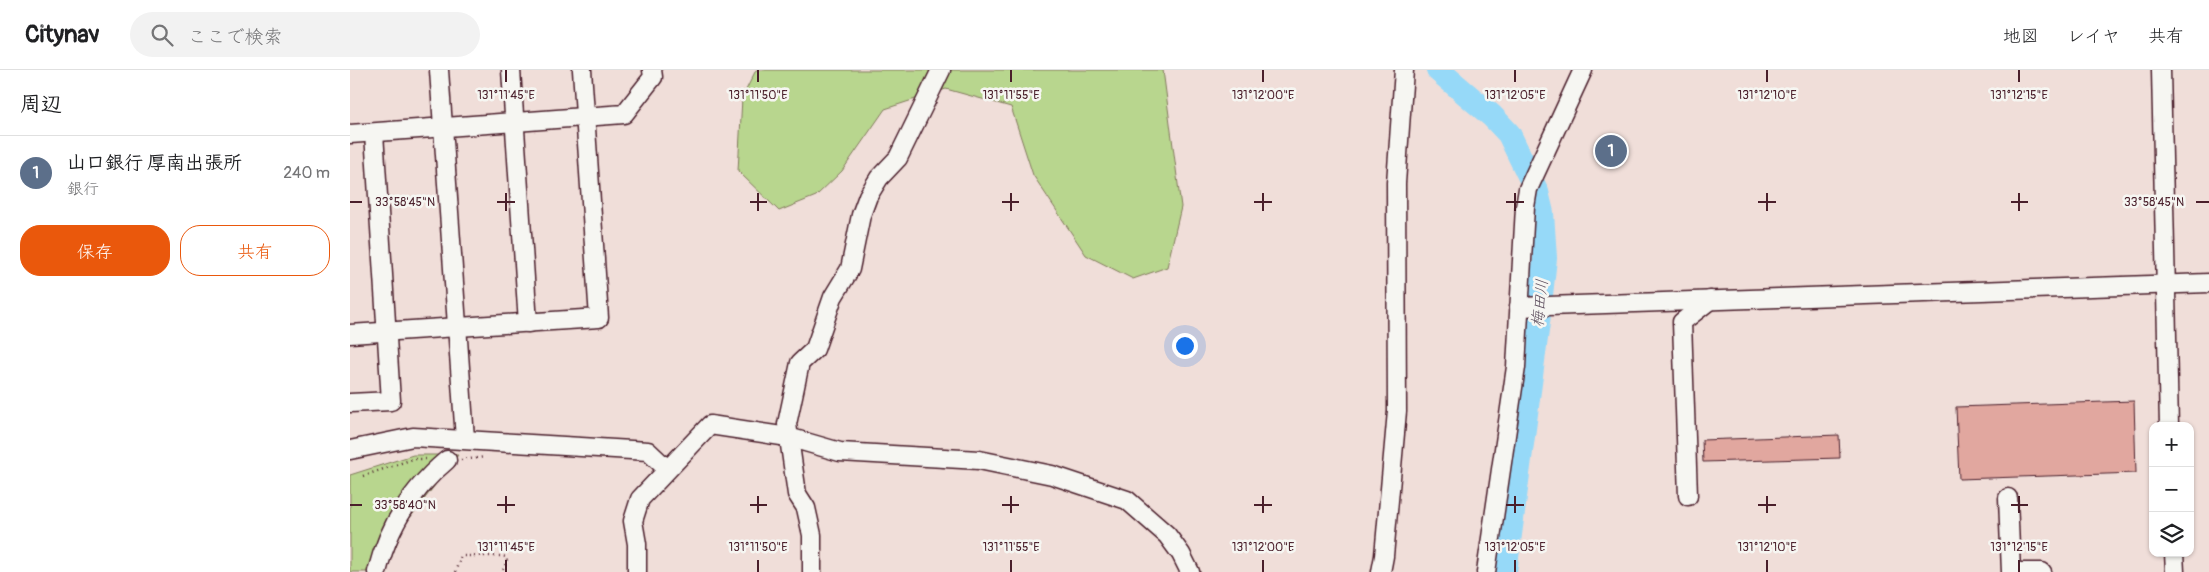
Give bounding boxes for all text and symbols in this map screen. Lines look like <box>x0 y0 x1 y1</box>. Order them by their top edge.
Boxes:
search box <box>130 12 480 57</box>
text: Citynav <box>25 20 100 49</box>
icon: search <box>148 21 176 49</box>
text: ここで検索 <box>188 25 283 49</box>
text: 地図 <box>2003 25 2039 48</box>
text: レイヤ <box>2067 25 2120 48</box>
text: 共有 <box>2148 25 2184 48</box>
text: 131°11'45"E <box>477 88 535 103</box>
text: 131°11'50"E <box>729 88 787 103</box>
text: 131°11'55"E <box>982 88 1040 103</box>
text: 131°12'00"E <box>1232 88 1294 103</box>
text: 131°12'05"E <box>1485 88 1545 103</box>
text: 131°12'10"E <box>1737 88 1797 103</box>
text: 131°12'15"E <box>1990 88 2048 103</box>
text: 周辺 <box>20 91 62 118</box>
pin: 1 <box>1595 132 1627 170</box>
text: 山口銀行 厚南出張所 <box>67 151 242 175</box>
text: 1 <box>33 163 39 183</box>
text: 240 m <box>283 163 330 183</box>
text: 銀行 <box>67 179 99 199</box>
text: 33°58'45"N <box>375 195 435 210</box>
text: 33°58'45"N <box>2124 195 2184 210</box>
button: 保存 <box>20 225 170 276</box>
button: 共有 <box>180 225 330 276</box>
water label: 梅田川 <box>1528 278 1552 328</box>
your location <box>1172 333 1198 359</box>
map controls <box>2149 422 2194 557</box>
button: + <box>2149 422 2194 467</box>
button: − <box>2149 467 2194 512</box>
text: 33°58'40"N <box>374 498 436 513</box>
button: layers <box>2149 512 2194 557</box>
text: 131°11'45"E <box>477 540 535 555</box>
text: 131°11'50"E <box>729 540 787 555</box>
text: 131°11'55"E <box>982 540 1040 555</box>
text: 131°12'00"E <box>1232 540 1294 555</box>
text: 131°12'05"E <box>1485 540 1545 555</box>
text: 131°12'10"E <box>1737 540 1797 555</box>
text: 131°12'15"E <box>1990 540 2048 555</box>

